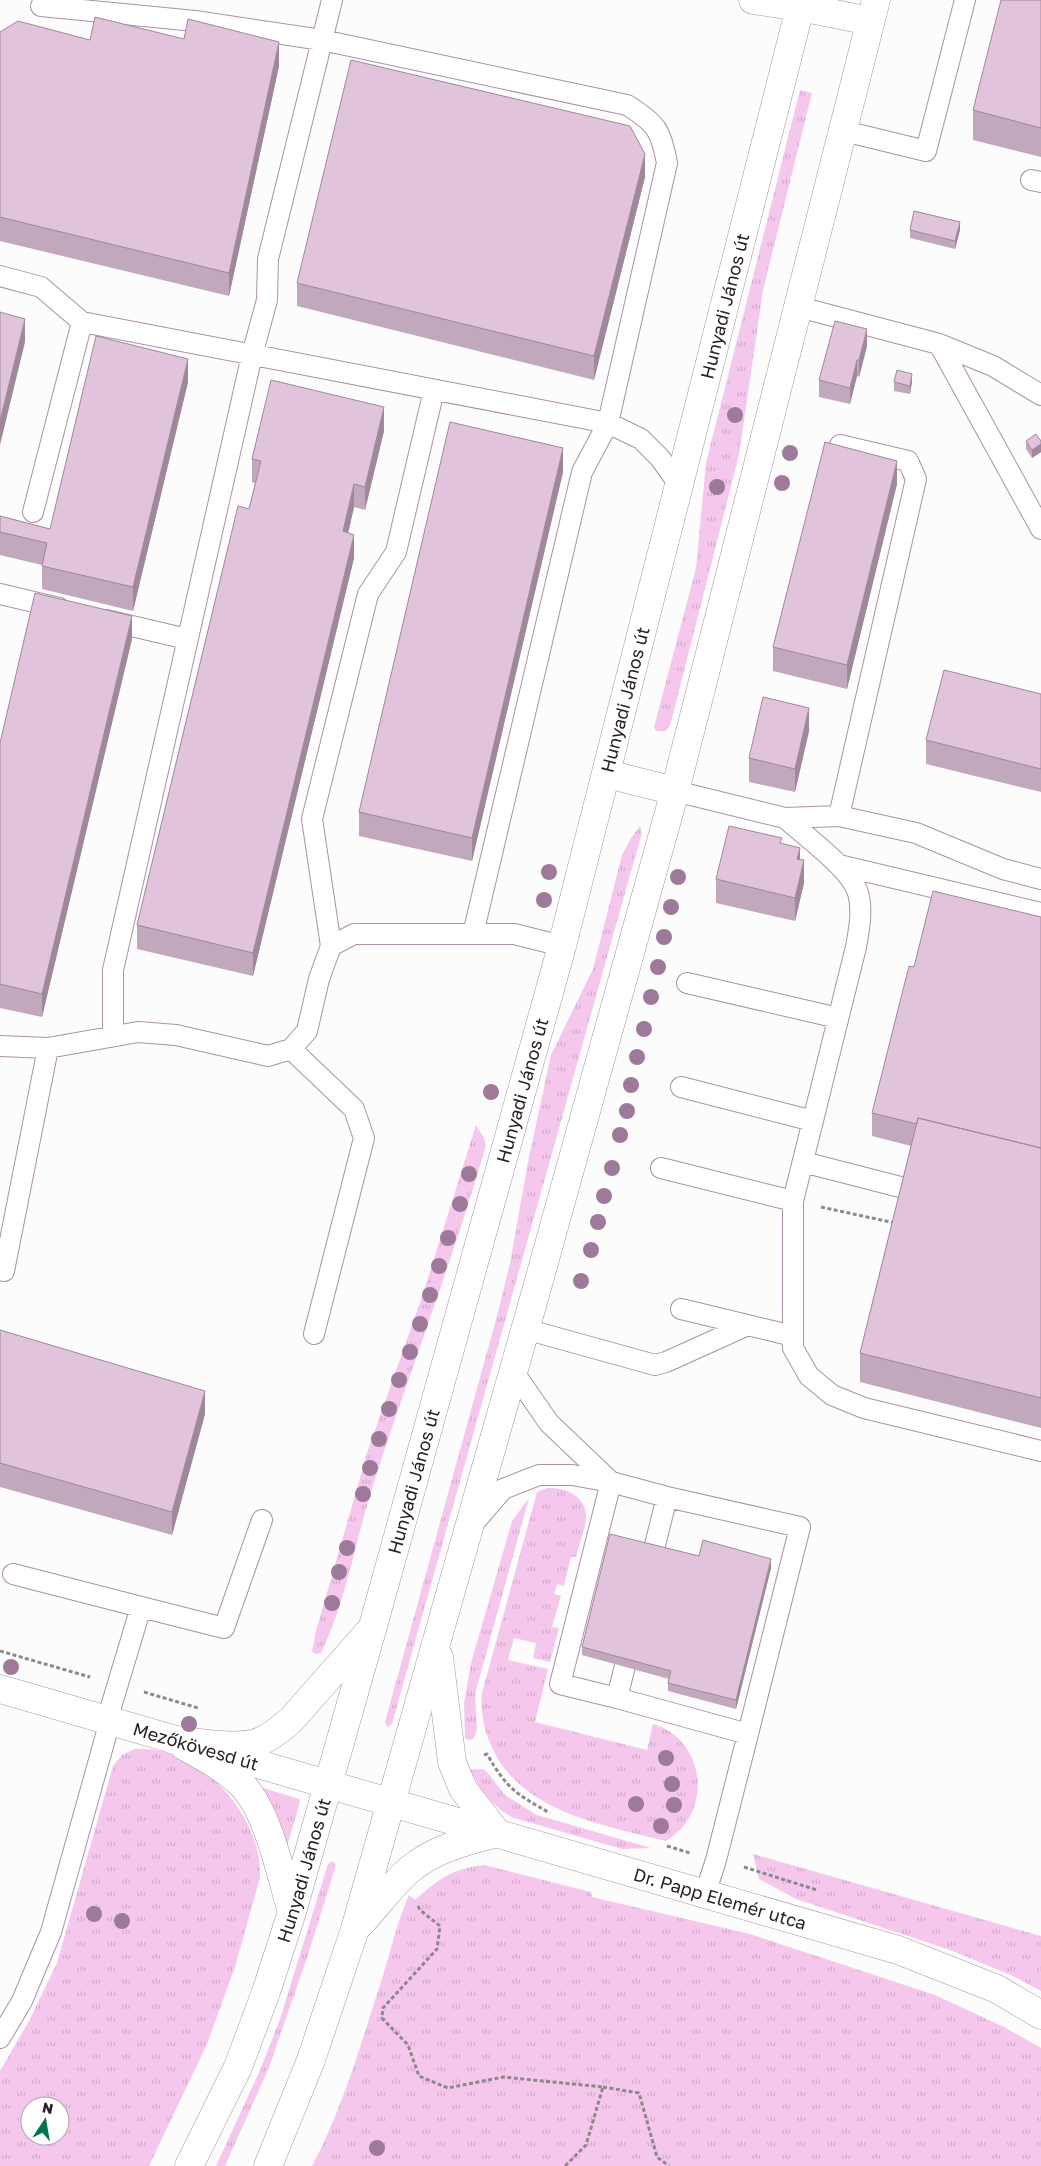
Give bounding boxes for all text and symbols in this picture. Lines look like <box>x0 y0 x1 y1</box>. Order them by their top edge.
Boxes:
street label: Hunyadi János út <box>695 231 753 381</box>
street label: Hunyadi János út <box>595 624 654 775</box>
street label: Hunyadi János út <box>491 1015 553 1165</box>
street label: Hunyadi János út <box>383 1406 444 1556</box>
street label: Mezőkövesd út <box>131 1717 261 1775</box>
street label: Hunyadi János út <box>272 1795 335 1945</box>
street label: Dr. Papp Elemér utca <box>631 1863 809 1934</box>
north arrow <box>20 2096 70 2146</box>
text: N <box>41 2098 55 2117</box>

